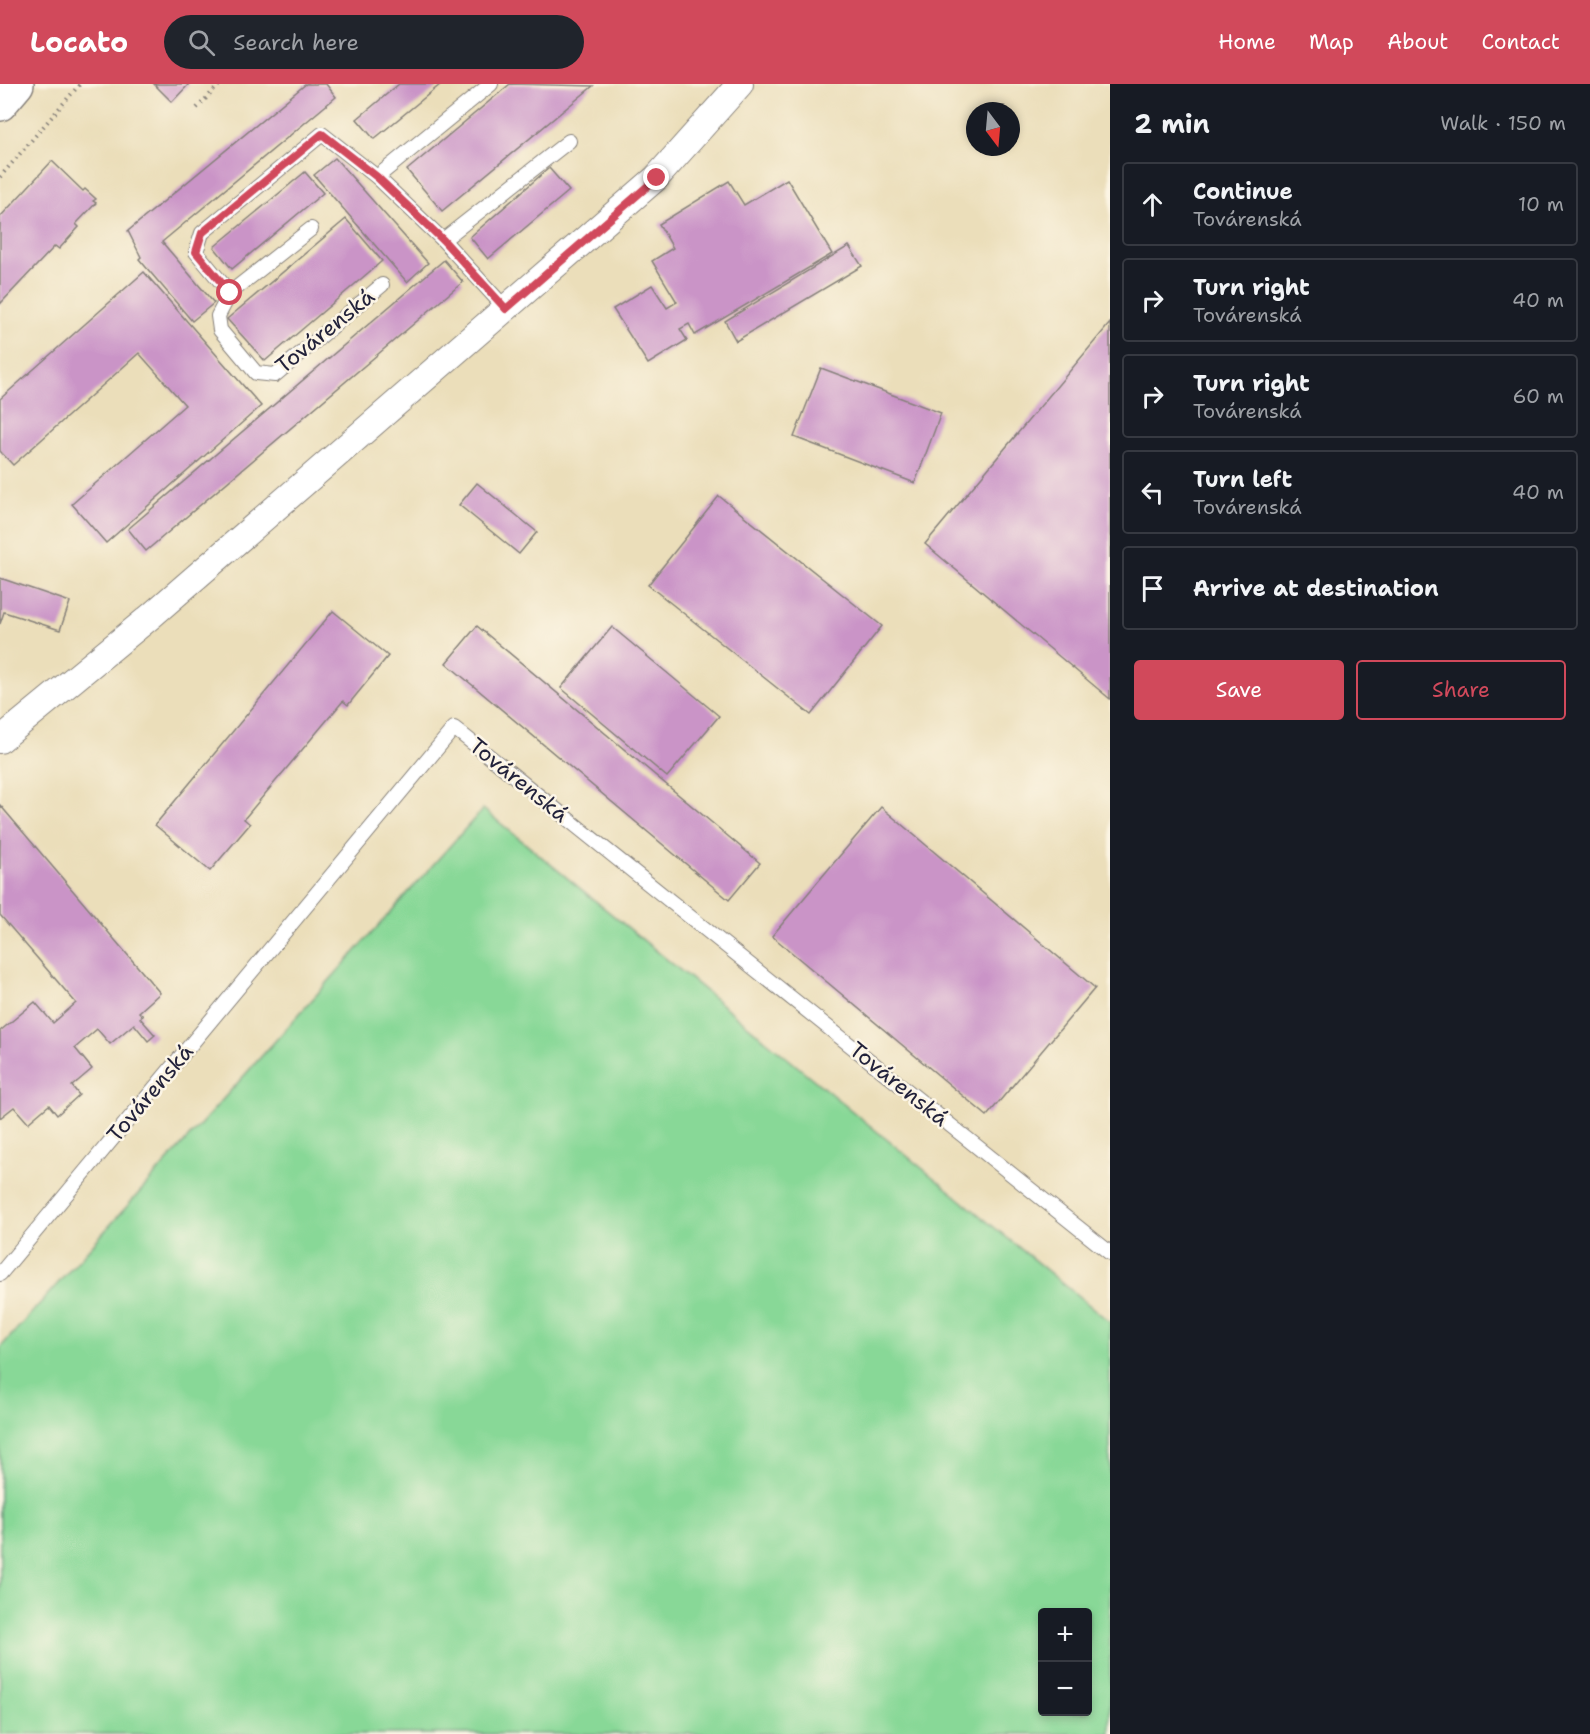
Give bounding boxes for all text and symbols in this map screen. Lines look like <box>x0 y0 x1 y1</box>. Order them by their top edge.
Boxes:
search box <box>164 15 584 69</box>
text: Locato <box>30 23 128 61</box>
icon: search <box>185 26 218 59</box>
text: Search here <box>233 28 359 57</box>
text: Home <box>1218 28 1276 56</box>
text: Map <box>1309 28 1354 56</box>
text: About <box>1387 28 1448 56</box>
text: Contact <box>1481 28 1560 56</box>
north arrow <box>966 102 1020 156</box>
text: 2 min <box>1134 106 1210 141</box>
text: Walk · 150 m <box>1440 110 1566 136</box>
route end <box>643 164 669 190</box>
text: Continue <box>1193 177 1293 206</box>
icon: ahead <box>1136 188 1169 221</box>
text: 10 m <box>1518 191 1564 217</box>
text: Továrenská <box>1193 206 1302 232</box>
text: Turn right <box>1193 273 1310 302</box>
route start <box>216 279 242 305</box>
street label: Továrenská <box>269 282 381 380</box>
icon: right <box>1136 284 1169 317</box>
text: 40 m <box>1512 287 1564 313</box>
text: Továrenská <box>1193 302 1302 328</box>
text: Turn right <box>1193 369 1310 398</box>
icon: right <box>1136 380 1169 413</box>
text: 60 m <box>1512 383 1564 409</box>
text: Továrenská <box>1193 398 1302 424</box>
text: Turn left <box>1193 465 1292 494</box>
icon: left <box>1136 476 1169 509</box>
text: 40 m <box>1512 479 1564 505</box>
text: Továrenská <box>1193 494 1302 520</box>
icon: arrive <box>1136 572 1169 605</box>
text: Arrive at destination <box>1193 574 1439 603</box>
button: Save <box>1134 660 1344 720</box>
button: Share <box>1356 660 1566 720</box>
street label: Továrenská <box>463 731 575 829</box>
street label: Továrenská <box>843 1035 955 1133</box>
street label: Továrenská <box>100 1038 200 1148</box>
map controls <box>1038 1608 1092 1716</box>
button: + <box>1038 1608 1092 1662</box>
button: − <box>1038 1662 1092 1716</box>

